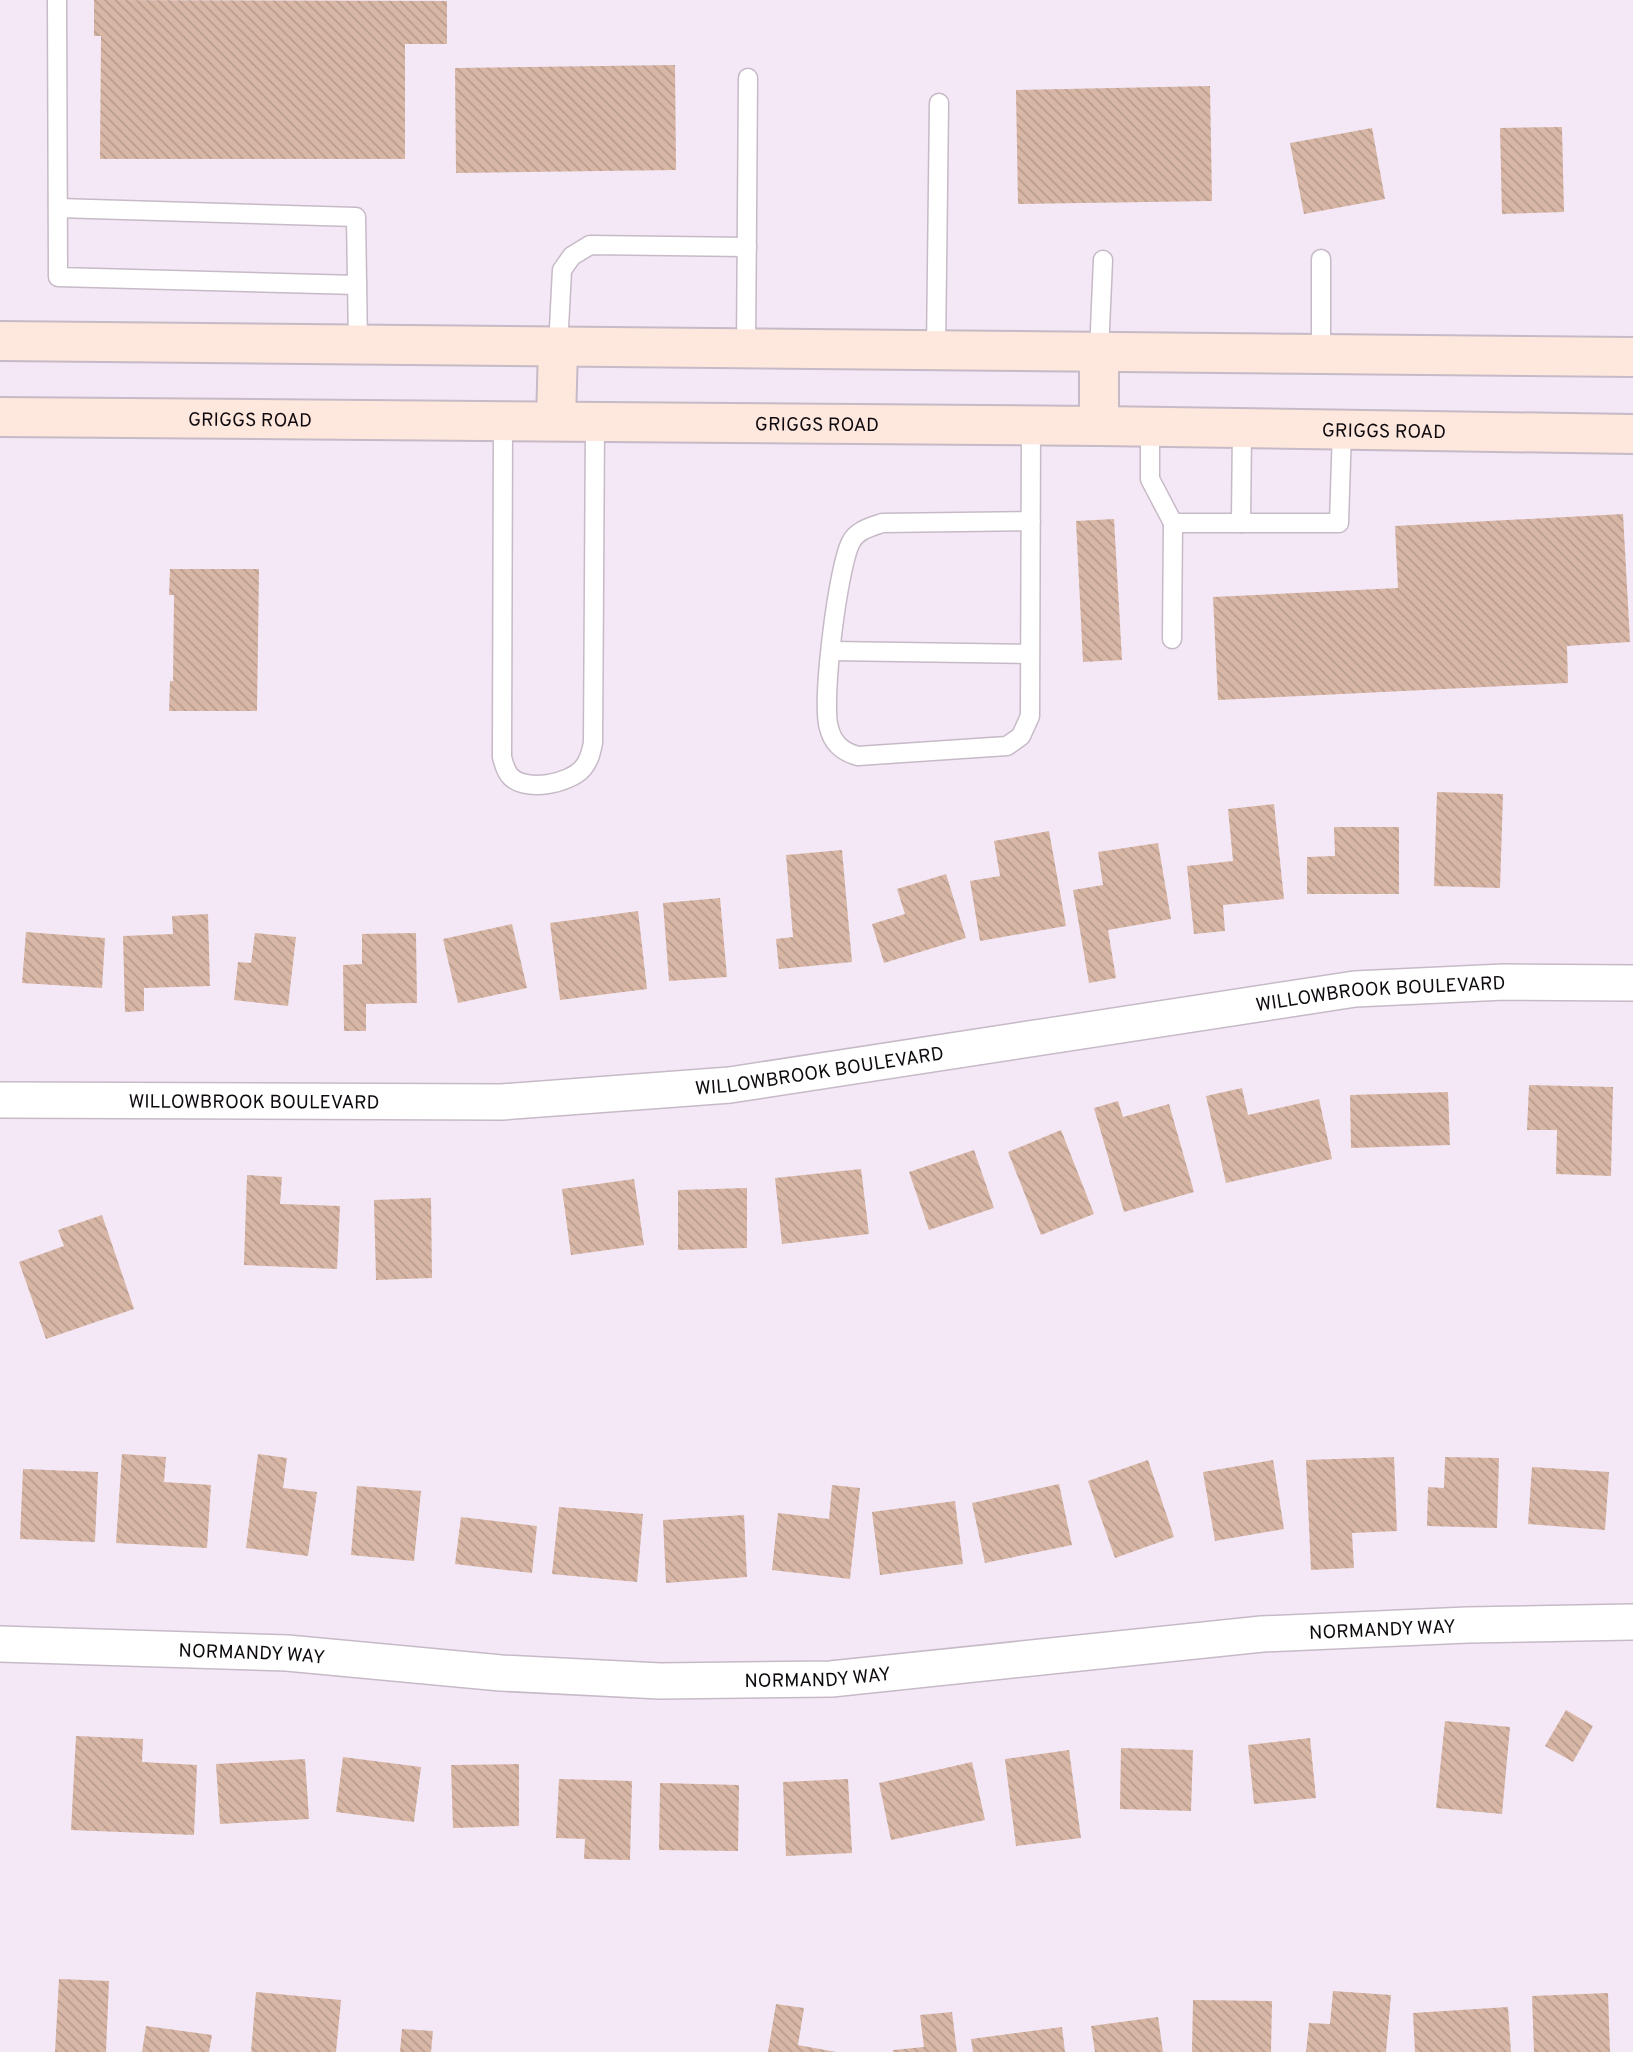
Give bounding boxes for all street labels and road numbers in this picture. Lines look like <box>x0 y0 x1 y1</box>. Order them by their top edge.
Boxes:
street label: GRIGGS ROAD <box>188 409 312 434</box>
street label: GRIGGS ROAD <box>755 413 879 438</box>
street label: GRIGGS ROAD <box>1322 419 1446 445</box>
street label: WILLOWBROOK BOULEVARD <box>1254 972 1506 1018</box>
street label: WILLOWBROOK BOULEVARD <box>694 1042 946 1102</box>
street label: WILLOWBROOK BOULEVARD <box>128 1091 380 1116</box>
street label: NORMANDY WAY <box>1309 1616 1456 1646</box>
street label: NORMANDY WAY <box>178 1640 326 1670</box>
street label: NORMANDY WAY <box>744 1663 892 1694</box>

